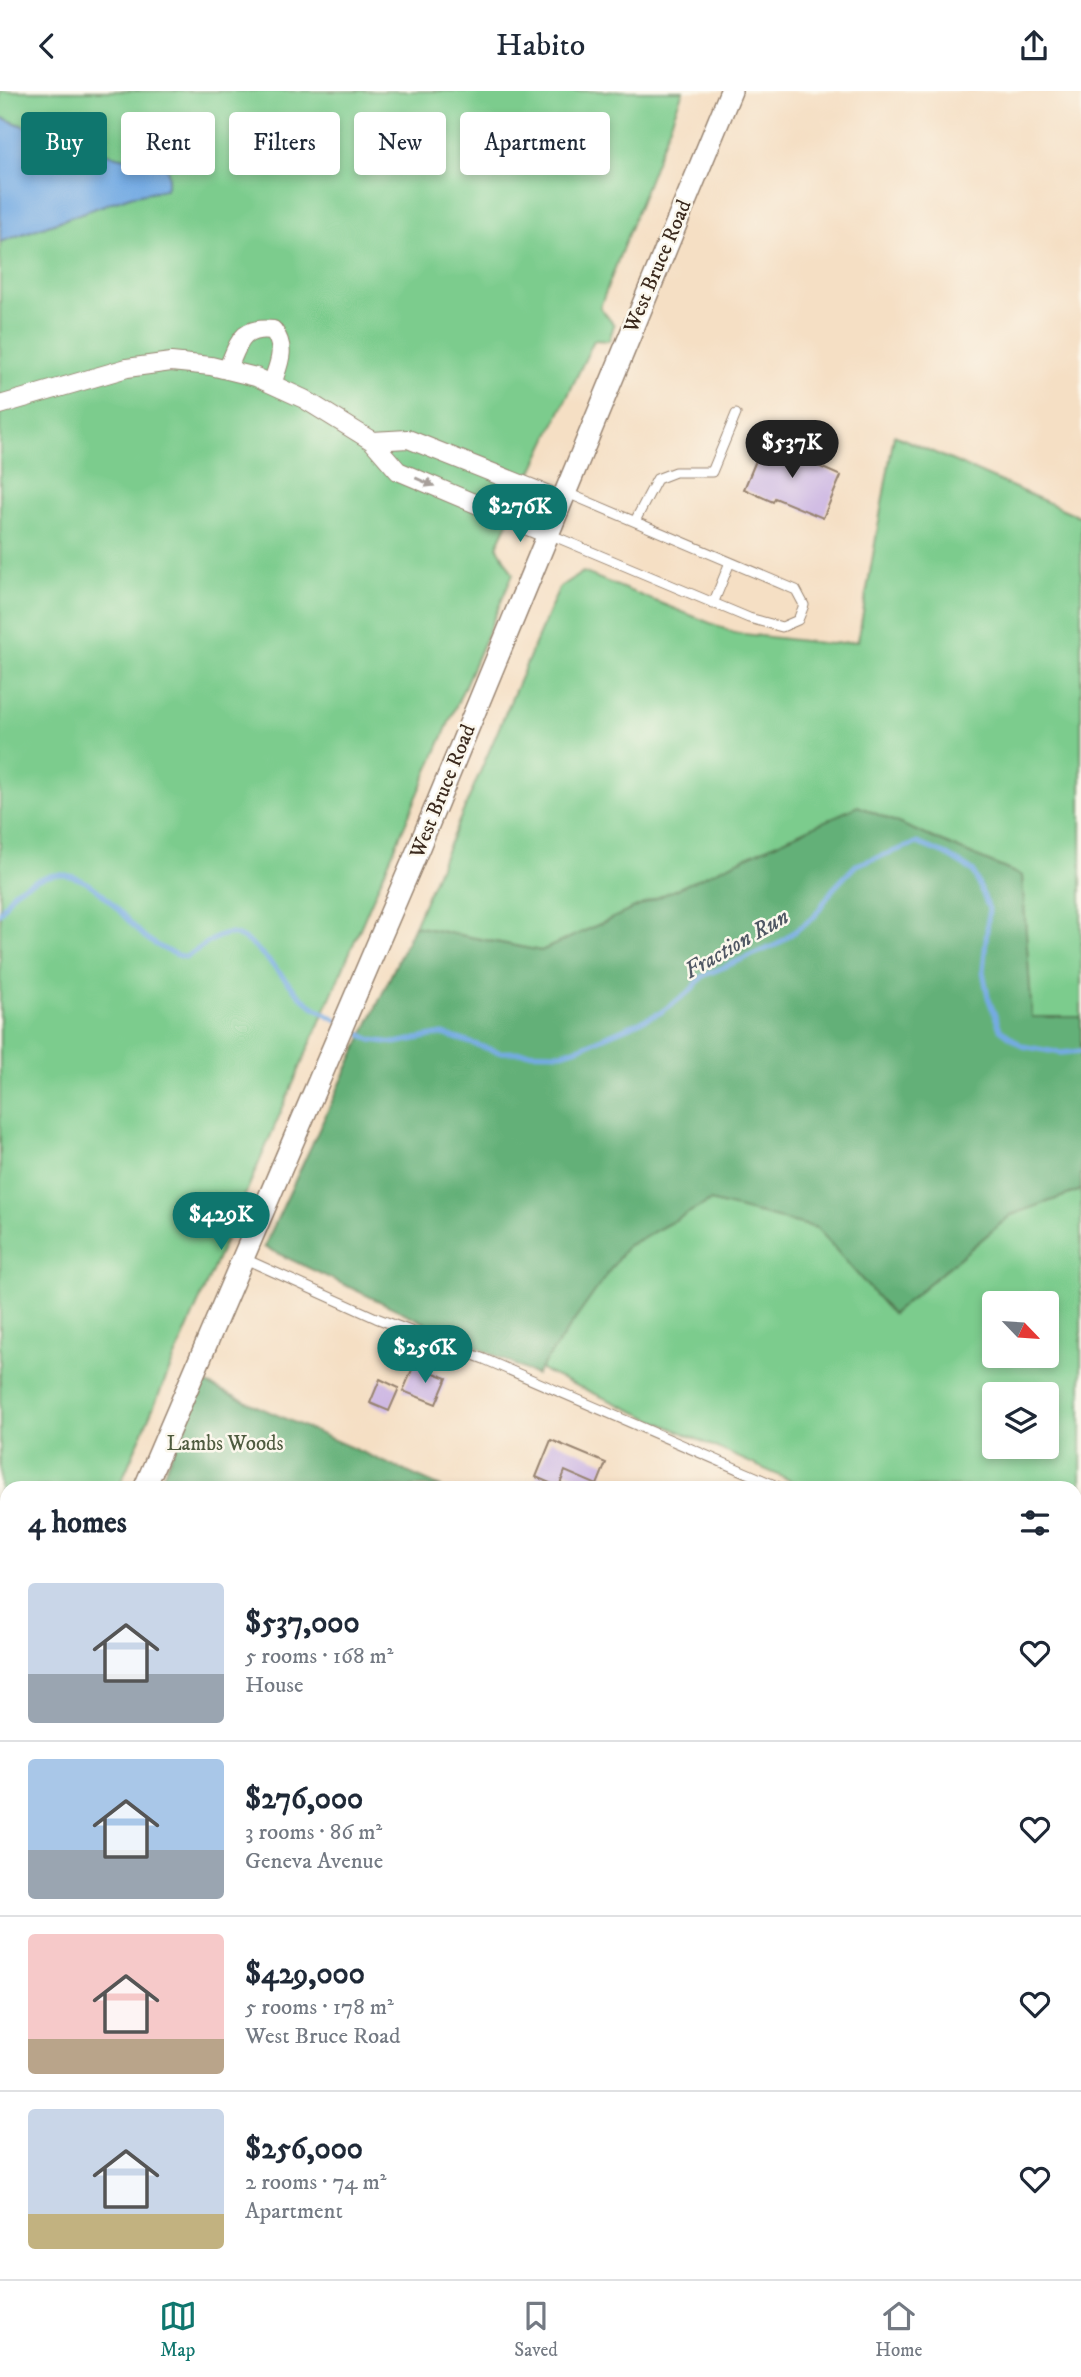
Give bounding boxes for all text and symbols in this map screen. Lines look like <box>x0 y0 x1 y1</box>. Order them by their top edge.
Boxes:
text: Habito <box>496 26 585 66</box>
icon: back <box>28 27 66 65</box>
icon: share <box>1015 27 1053 65</box>
chip: Buy <box>21 112 107 175</box>
chip: Rent <box>121 112 215 175</box>
chip: Filters <box>229 112 340 175</box>
chip: New <box>354 112 446 175</box>
chip: Apartment <box>460 112 610 175</box>
street label: West Bruce Road <box>618 195 698 338</box>
pin: $537K <box>743 421 841 480</box>
text: $537K <box>762 428 822 457</box>
one-way arrow <box>414 477 435 488</box>
pin: $276K <box>471 484 569 544</box>
text: $276K <box>488 492 552 521</box>
street label: West Bruce Road <box>404 720 482 863</box>
water label: Fraction Run <box>679 902 795 986</box>
pin: $429K <box>172 1193 270 1252</box>
text: $429K <box>189 1200 253 1229</box>
north arrow <box>982 1291 1059 1369</box>
map controls <box>982 1291 1059 1459</box>
pin: $256K <box>376 1325 474 1385</box>
text: $256K <box>393 1333 457 1362</box>
button: layers <box>982 1382 1059 1459</box>
park label: Lambs Woods <box>166 1431 284 1457</box>
icon: filters <box>1016 1504 1054 1542</box>
text: 4 homes <box>28 1505 127 1542</box>
text: $537,000 <box>245 1605 360 1642</box>
icon: home <box>84 1611 168 1695</box>
icon: heart <box>1016 1634 1054 1672</box>
text: 5 rooms · 168 m² <box>245 1642 393 1671</box>
text: House <box>245 1671 303 1700</box>
text: $276,000 <box>245 1781 363 1818</box>
icon: home <box>84 1787 168 1871</box>
icon: heart <box>1016 1810 1054 1848</box>
text: 3 rooms · 86 m² <box>245 1818 382 1847</box>
text: Geneva Avenue <box>245 1847 383 1876</box>
text: $429,000 <box>245 1956 365 1993</box>
icon: home <box>84 1962 168 2046</box>
icon: heart <box>1016 1985 1054 2023</box>
text: 5 rooms · 178 m² <box>245 1993 394 2022</box>
text: West Bruce Road <box>245 2022 401 2051</box>
text: $256,000 <box>245 2131 363 2168</box>
icon: home <box>84 2137 168 2221</box>
icon: heart <box>1016 2160 1054 2198</box>
text: 2 rooms · 74 m² <box>245 2168 386 2197</box>
text: Apartment <box>245 2197 343 2226</box>
tab: Map <box>159 2297 197 2362</box>
tab: Saved <box>514 2297 558 2362</box>
tab: Home <box>875 2297 922 2362</box>

